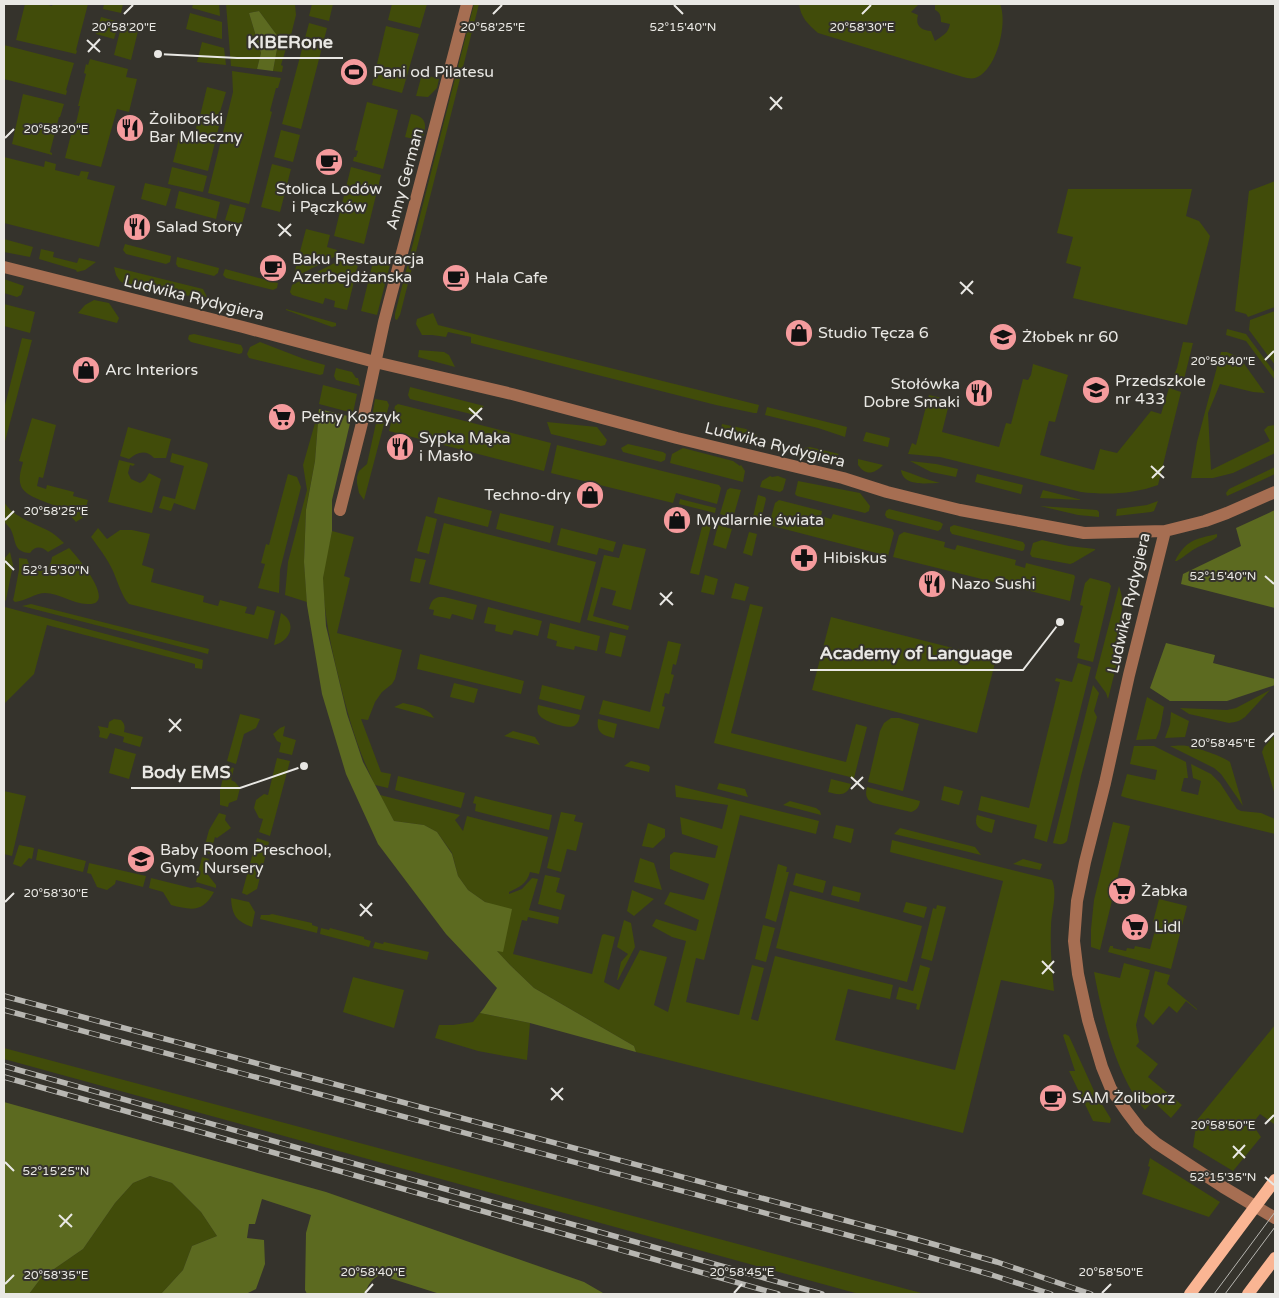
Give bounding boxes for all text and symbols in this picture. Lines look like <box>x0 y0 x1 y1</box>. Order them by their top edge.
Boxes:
text: 20°58'20"E <box>91 20 157 34</box>
text: 20°58'25"E <box>460 20 526 34</box>
text: 52°15'40"N <box>650 20 717 34</box>
text: 20°58'30"E <box>829 20 895 34</box>
callout: KIBERone <box>237 25 343 58</box>
text: KIBERone <box>247 31 333 53</box>
sports icon: Pani od Pilatesu <box>339 57 369 87</box>
place label: Pani od Pilatesu <box>373 62 494 82</box>
place label: Żoliborski Bar Mleczny <box>149 109 243 147</box>
restaurant icon: Żoliborski Bar Mleczny <box>115 113 145 143</box>
text: 20°58'20"E <box>23 122 89 136</box>
street label: Anny German <box>382 126 428 232</box>
cafe icon: Stolica Lodów i Pączków <box>314 147 344 177</box>
place label: Stolica Lodów i Pączków <box>276 179 382 217</box>
restaurant icon: Salad Story <box>122 212 152 242</box>
place label: Salad Story <box>156 217 242 237</box>
place label: Baku Restauracja Azerbejdżanska <box>292 249 424 287</box>
cafe icon: Baku Restauracja Azerbejdżanska <box>258 253 288 283</box>
cafe icon: Hala Cafe <box>441 263 471 293</box>
place label: Hala Cafe <box>475 268 548 288</box>
street label: Ludwika Rydygiera <box>122 271 266 325</box>
shop icon: Studio Tęcza 6 <box>784 318 814 348</box>
school or university icon: Żłobek nr 60 <box>988 322 1018 352</box>
place label: Studio Tęcza 6 <box>818 323 929 343</box>
place label: Żłobek nr 60 <box>1022 327 1118 347</box>
text: 20°58'40"E <box>1190 354 1256 368</box>
shop icon: Arc Interiors <box>71 355 101 385</box>
place label: Arc Interiors <box>105 360 198 380</box>
place label: Przedszkole nr 433 <box>1115 371 1206 409</box>
place label: Stołówka Dobre Smaki <box>863 374 960 412</box>
school or university icon: Przedszkole nr 433 <box>1081 375 1111 405</box>
restaurant icon: Stołówka Dobre Smaki <box>964 378 994 408</box>
supermarket icon: Pełny Koszyk <box>267 402 297 432</box>
place label: Pełny Koszyk <box>301 407 401 427</box>
street label: Ludwika Rydygiera <box>703 418 847 472</box>
place label: Sypka Mąka i Masło <box>419 428 511 466</box>
restaurant icon: Sypka Mąka i Masło <box>385 432 415 462</box>
shop icon: Techno-dry <box>575 480 605 510</box>
place label: Techno-dry <box>484 485 571 505</box>
text: 20°58'25"E <box>23 504 89 518</box>
shop icon: Mydlarnie świata <box>662 505 692 535</box>
place label: Mydlarnie świata <box>696 510 824 530</box>
street label: Ludwika Rydygiera <box>1103 531 1155 675</box>
pharmacy icon: Hibiskus <box>789 543 819 573</box>
place label: Hibiskus <box>823 548 887 568</box>
text: 52°15'30"N <box>23 563 90 577</box>
restaurant icon: Nazo Sushi <box>917 569 947 599</box>
text: 52°15'40"N <box>1190 569 1257 583</box>
place label: Nazo Sushi <box>951 574 1036 594</box>
callout: Academy of Language <box>810 637 1023 670</box>
text: Academy of Language <box>819 642 1013 664</box>
text: 20°58'45"E <box>1190 736 1256 750</box>
callout: Body EMS <box>131 755 240 788</box>
text: Body EMS <box>142 761 231 783</box>
place label: Baby Room Preschool, Gym, Nursery <box>160 840 332 878</box>
school or university icon: Baby Room Preschool, Gym, Nursery <box>126 844 156 874</box>
supermarket icon: Żabka <box>1107 876 1137 906</box>
place label: Żabka <box>1141 881 1188 901</box>
text: 20°58'30"E <box>23 886 89 900</box>
supermarket icon: Lidl <box>1120 912 1150 942</box>
place label: Lidl <box>1154 917 1181 937</box>
cafe icon: SAM Żoliborz <box>1038 1083 1068 1113</box>
place label: SAM Żoliborz <box>1072 1088 1175 1108</box>
text: 20°58'50"E <box>1190 1118 1256 1132</box>
text: 52°15'25"N <box>23 1164 90 1178</box>
text: 52°15'35"N <box>1190 1170 1257 1184</box>
text: 20°58'40"E <box>340 1265 406 1279</box>
text: 20°58'45"E <box>709 1265 775 1279</box>
text: 20°58'50"E <box>1078 1265 1144 1279</box>
text: 20°58'35"E <box>23 1268 89 1282</box>

